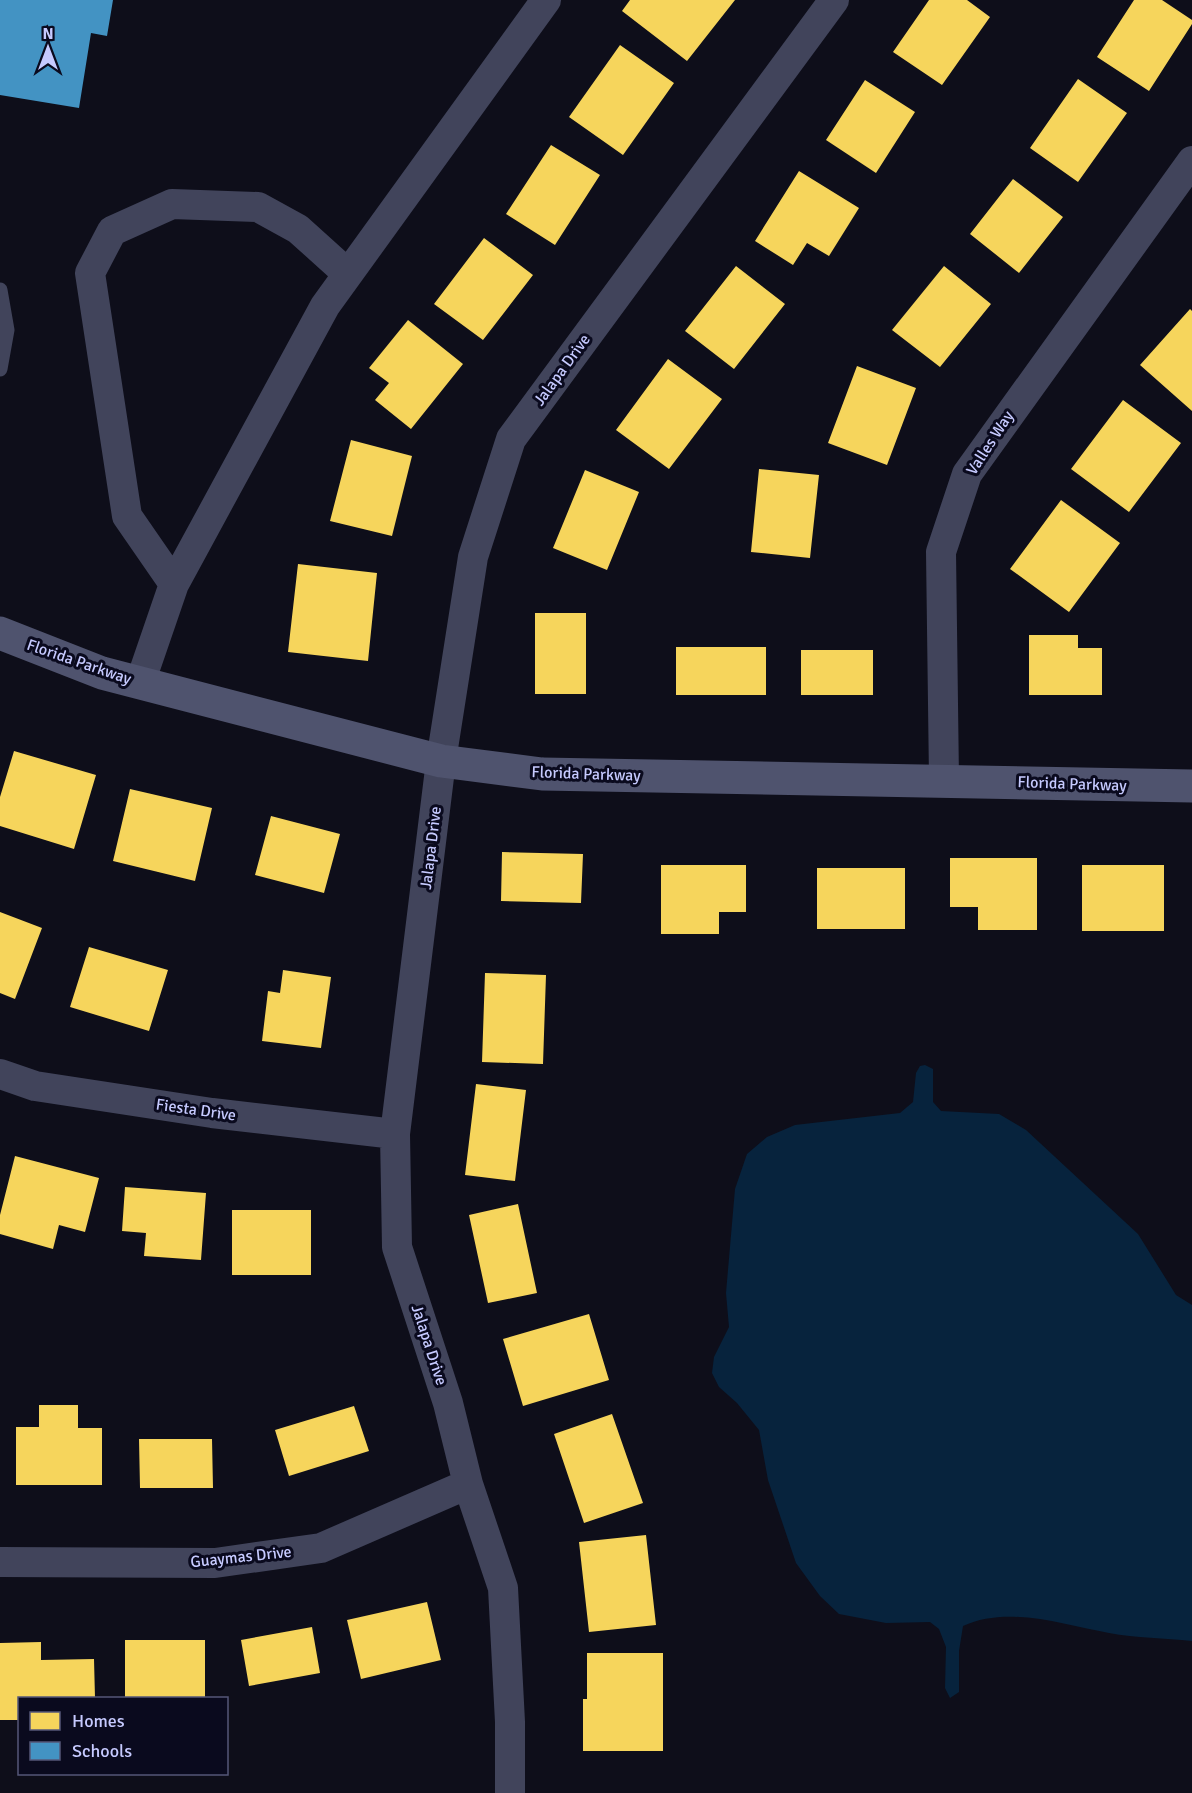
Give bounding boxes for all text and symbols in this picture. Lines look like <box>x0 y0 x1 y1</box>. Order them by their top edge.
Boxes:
north arrow <box>18 18 78 78</box>
text: N <box>42 24 54 44</box>
street label: Jalapa Drive <box>529 330 595 410</box>
street label: Valles Way <box>962 407 1018 479</box>
street label: Florida Parkway <box>24 635 134 689</box>
street label: Florida Parkway <box>531 762 642 786</box>
street label: Florida Parkway <box>1017 772 1128 796</box>
street label: Jalapa Drive <box>416 805 446 891</box>
street label: Fiesta Drive <box>155 1094 237 1126</box>
street label: Jalapa Drive <box>407 1302 451 1388</box>
street label: Guaymas Drive <box>189 1542 293 1572</box>
legend <box>18 1697 228 1775</box>
text: Homes <box>72 1710 125 1732</box>
text: Schools <box>72 1740 132 1762</box>

